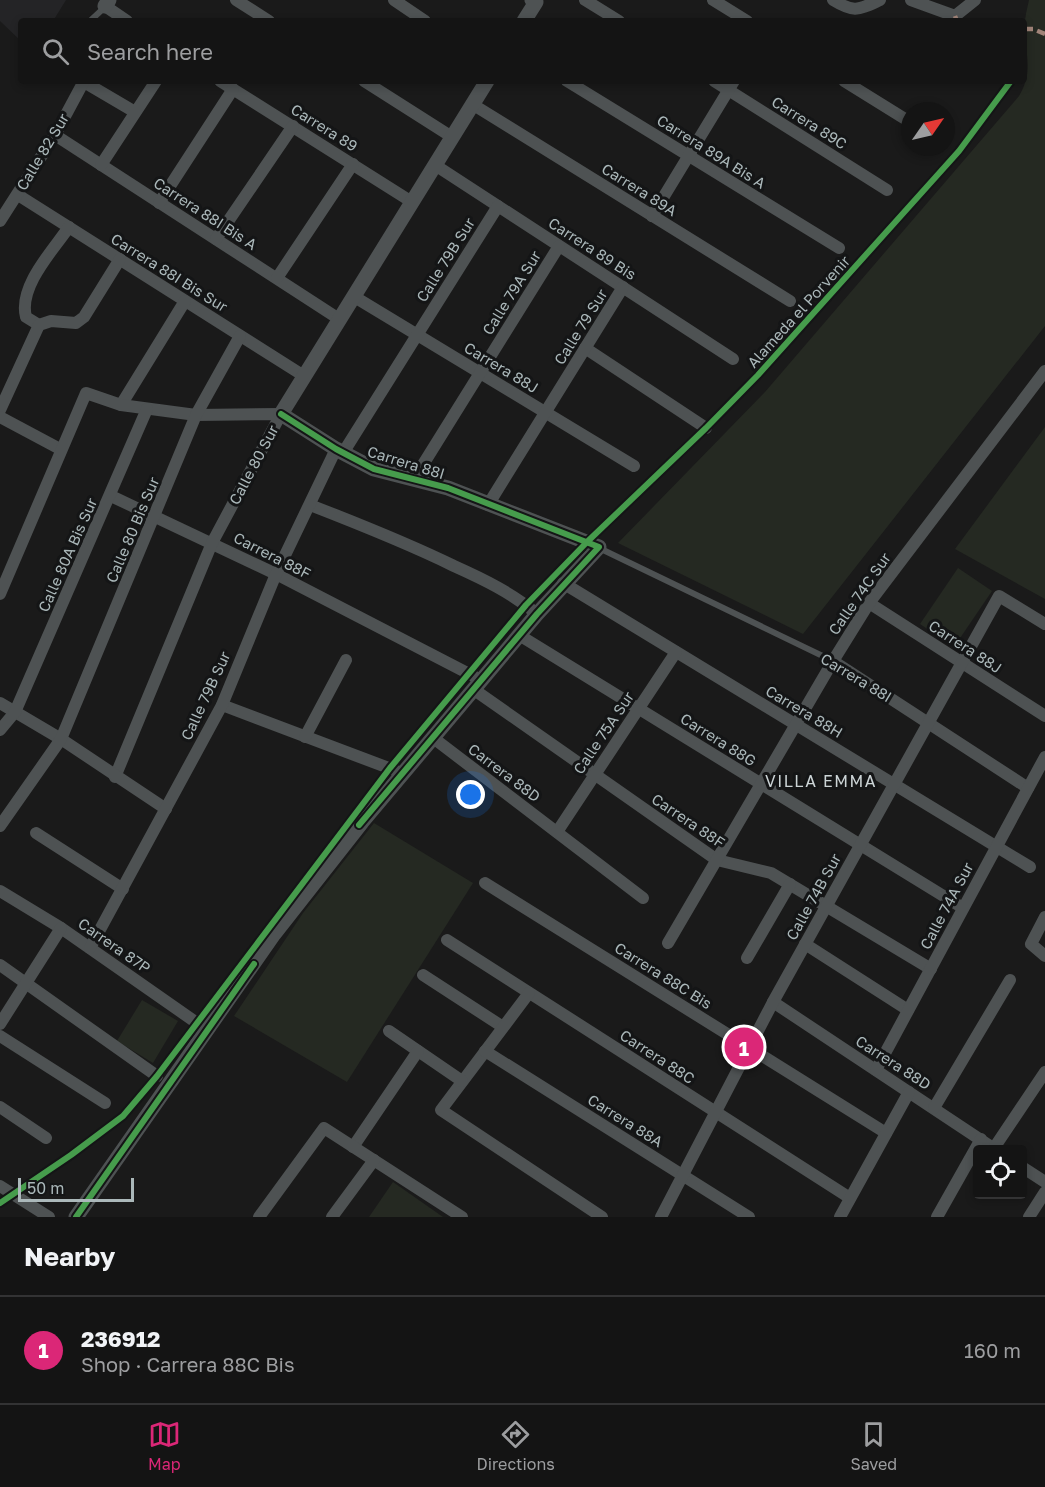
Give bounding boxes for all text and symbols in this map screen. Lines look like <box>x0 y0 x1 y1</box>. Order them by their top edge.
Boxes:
search box <box>18 18 1027 84</box>
icon: search <box>39 35 72 68</box>
text: Search here <box>87 38 213 65</box>
street label: Carrera 89C <box>769 92 850 152</box>
street label: Carrera 89 <box>288 100 361 155</box>
north arrow <box>901 102 955 156</box>
street label: Calle 82 Sur <box>12 110 72 193</box>
street label: Carrera 89A Bis A <box>654 110 769 192</box>
street label: Carrera 89A <box>599 159 680 219</box>
street label: Carrera 88I Bis A <box>151 173 261 253</box>
street label: Carrera 89 Bis <box>545 213 640 283</box>
street label: Calle 79B Sur <box>412 214 478 305</box>
street label: Carrera 88I Bis Sur <box>108 229 231 315</box>
street label: Calle 79A Sur <box>478 247 544 338</box>
street label: Alameda el Porvenir <box>743 251 853 371</box>
street label: Calle 79 Sur <box>550 285 611 368</box>
street label: Carrera 88J <box>461 338 542 396</box>
street label: Calle 80 Sur <box>225 422 282 507</box>
street label: Carrera 88I <box>365 442 447 482</box>
street label: Calle 80 Bis Sur <box>102 474 163 585</box>
street label: Calle 80A Bis Sur <box>34 495 100 614</box>
street label: Carrera 88F <box>231 528 314 582</box>
street label: Calle 74C Sur <box>824 549 894 638</box>
street label: Carrera 88J <box>926 616 1005 676</box>
street label: Calle 79B Sur <box>177 648 234 743</box>
street label: Carrera 88I <box>818 649 895 705</box>
street label: Carrera 88H <box>763 681 846 741</box>
street label: Calle 75A Sur <box>569 688 637 777</box>
street label: Carrera 88G <box>677 709 760 770</box>
street label: Carrera 88D <box>465 739 544 805</box>
district label: VILLA EMMA <box>765 771 877 791</box>
your location <box>456 780 485 809</box>
street label: Carrera 88F <box>649 789 729 851</box>
street label: Calle 74B Sur <box>782 850 844 943</box>
street label: Calle 74A Sur <box>916 859 977 952</box>
street label: Carrera 87P <box>75 914 154 977</box>
street label: Carrera 88C Bis <box>612 938 715 1012</box>
pin: 1 <box>724 1024 764 1070</box>
street label: Carrera 88C <box>617 1025 698 1087</box>
street label: Carrera 88D <box>853 1031 934 1093</box>
street label: Carrera 88A <box>585 1090 666 1150</box>
map controls <box>973 1145 1027 1199</box>
button: locate <box>973 1145 1027 1199</box>
scale bar <box>18 1175 134 1202</box>
text: 50 m <box>27 1178 64 1198</box>
text: Nearby <box>24 1241 115 1272</box>
text: 236912 <box>81 1325 161 1352</box>
text: 1 <box>38 1338 49 1362</box>
text: 160 m <box>964 1338 1021 1362</box>
text: Shop · Carrera 88C Bis <box>81 1352 295 1376</box>
tab: Map <box>148 1418 181 1474</box>
tab: Directions <box>477 1418 555 1474</box>
tab: Saved <box>850 1418 897 1474</box>

